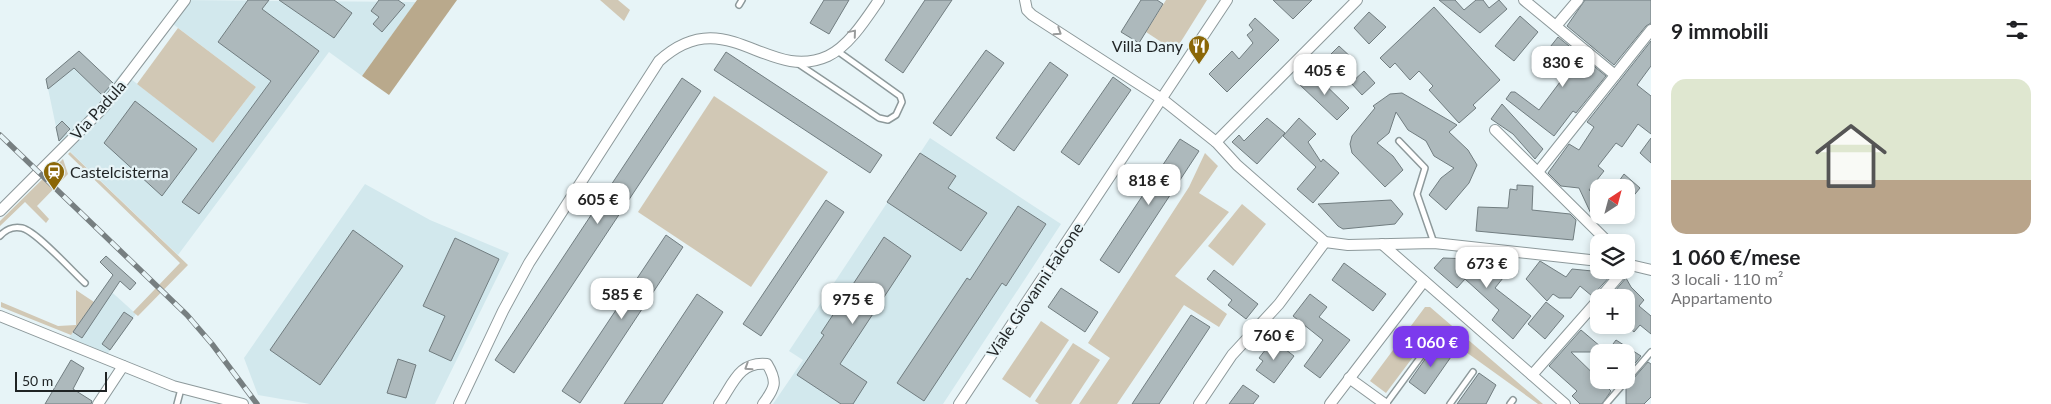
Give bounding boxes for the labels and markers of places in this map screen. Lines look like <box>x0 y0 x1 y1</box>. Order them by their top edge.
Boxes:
restaurant icon: Villa Dany <box>1187 34 1211 65</box>
place label: Villa Dany <box>1112 36 1184 55</box>
pin: 830 € <box>1528 46 1598 88</box>
pin: 405 € <box>1290 54 1360 96</box>
station icon: Castelcisterna <box>42 160 66 191</box>
place label: Castelcisterna <box>70 162 169 181</box>
pin: 818 € <box>1114 164 1184 206</box>
pin: 605 € <box>563 182 633 225</box>
pin: 673 € <box>1452 246 1522 289</box>
pin: 585 € <box>587 278 657 320</box>
pin: 975 € <box>818 282 888 325</box>
pin: 760 € <box>1239 318 1309 361</box>
pin: 1 060 € <box>1385 326 1477 368</box>

